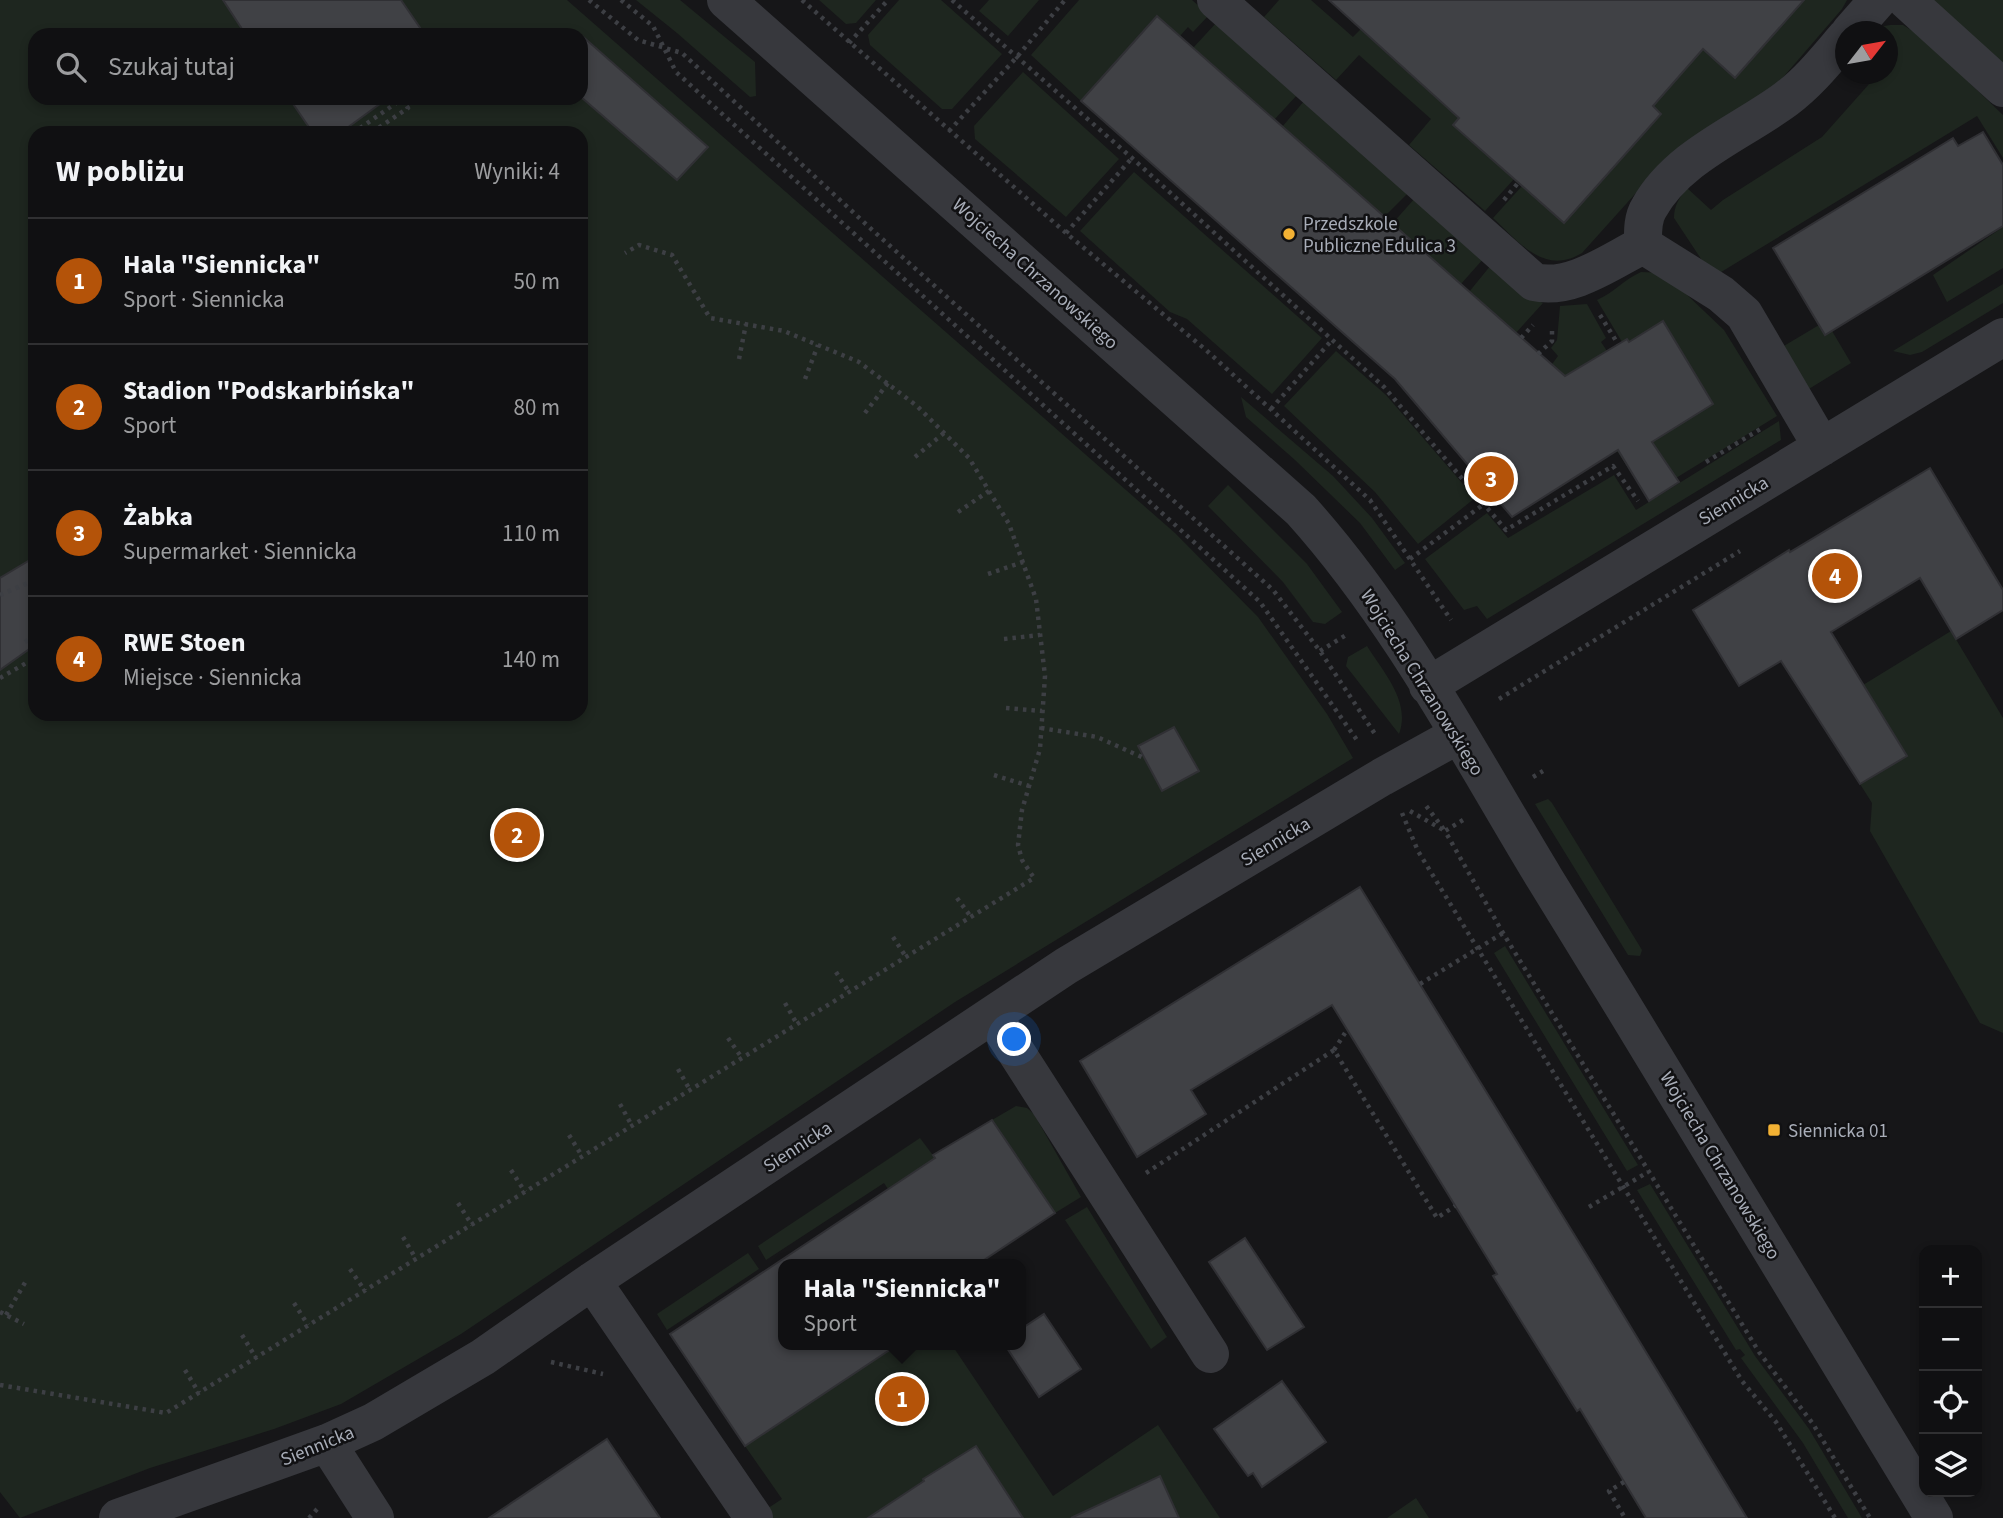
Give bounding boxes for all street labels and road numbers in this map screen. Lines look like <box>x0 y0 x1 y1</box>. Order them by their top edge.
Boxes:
street label: Wojciecha Chrzanowskiego <box>946 192 1124 356</box>
street label: Siennicka <box>1694 470 1774 533</box>
street label: Wojciecha Chrzanowskiego <box>1353 584 1490 781</box>
street label: Siennicka <box>1236 811 1316 874</box>
street label: Wojciecha Chrzanowskiego <box>1653 1067 1787 1265</box>
street label: Siennicka <box>758 1115 838 1180</box>
street label: Siennicka <box>277 1419 358 1473</box>

